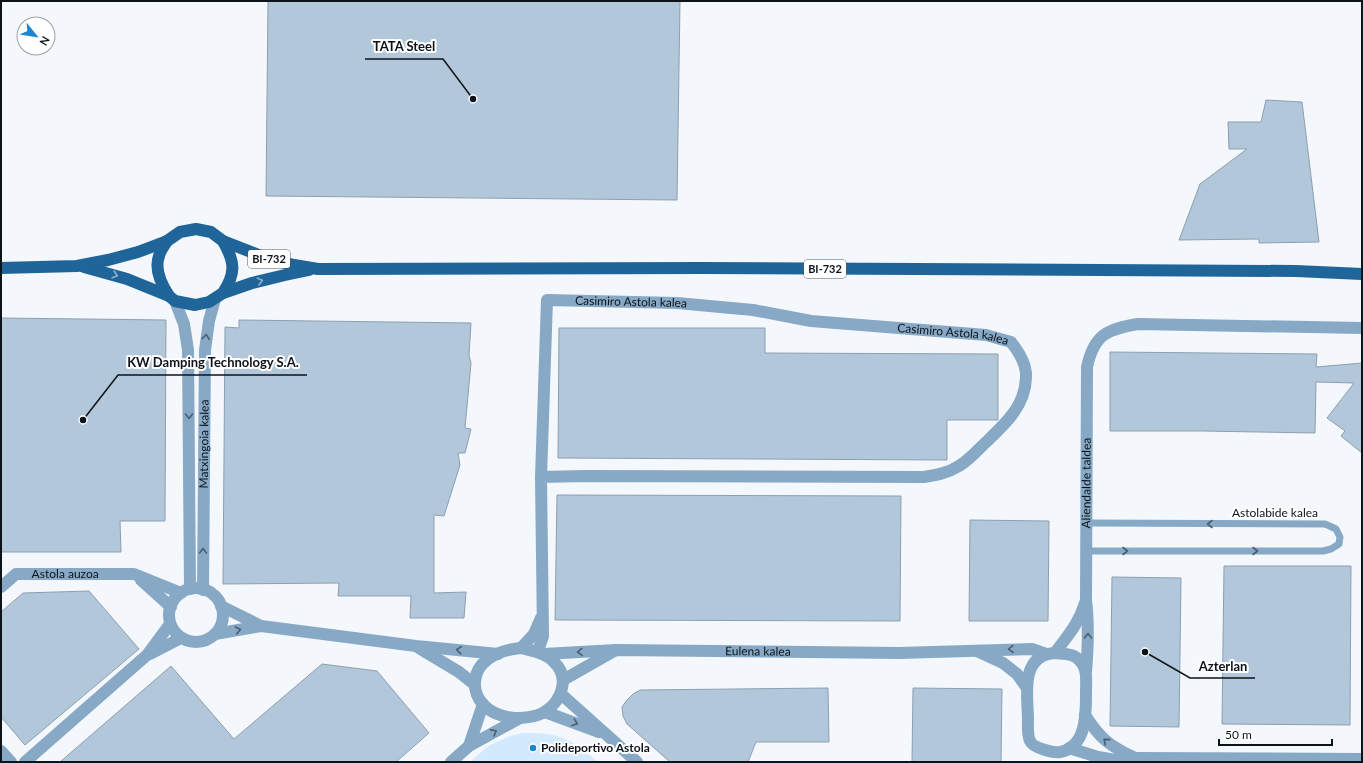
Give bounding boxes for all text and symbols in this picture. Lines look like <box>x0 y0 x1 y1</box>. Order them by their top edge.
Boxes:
north arrow <box>16 16 56 56</box>
text: N <box>37 34 53 48</box>
callout: TATA Steel <box>365 34 443 59</box>
text: TATA Steel <box>373 38 435 54</box>
road number: BI-732 <box>248 250 290 268</box>
road number: BI-732 <box>804 260 846 278</box>
one-way arrow <box>111 270 118 279</box>
one-way arrow <box>257 278 263 286</box>
street label: Casimiro Astola kalea <box>575 293 688 311</box>
street label: Casimiro Astola kalea <box>897 320 1010 348</box>
one-way arrow <box>202 334 211 340</box>
callout: KW Damping Technology S.A. <box>118 350 307 375</box>
text: KW Damping Technology S.A. <box>127 354 299 370</box>
street label: Matxingoia kalea <box>196 399 212 489</box>
one-way arrow <box>185 413 193 419</box>
street label: Aliendalde taldea <box>1078 438 1094 529</box>
street label: Astolabide kalea <box>1232 505 1318 520</box>
one-way arrow <box>1207 520 1213 528</box>
one-way arrow <box>1122 547 1128 555</box>
one-way arrow <box>1252 547 1258 555</box>
one-way arrow <box>199 548 207 554</box>
street label: Astola auzoa <box>32 566 99 581</box>
one-way arrow <box>235 626 241 635</box>
one-way arrow <box>1084 633 1092 639</box>
street label: Eulena kalea <box>725 643 791 659</box>
one-way arrow <box>1008 645 1014 653</box>
one-way arrow <box>456 646 462 655</box>
one-way arrow <box>577 648 583 657</box>
callout: Azterlan <box>1190 653 1255 678</box>
text: Azterlan <box>1198 658 1247 674</box>
one-way arrow <box>571 718 578 727</box>
scale bar <box>1219 721 1332 747</box>
text: 50 m <box>1225 727 1252 742</box>
one-way arrow <box>490 730 498 737</box>
one-way arrow <box>1103 739 1111 746</box>
place label: Polideportivo Astola <box>541 740 650 755</box>
marker: Polideportivo Astola <box>528 743 538 753</box>

